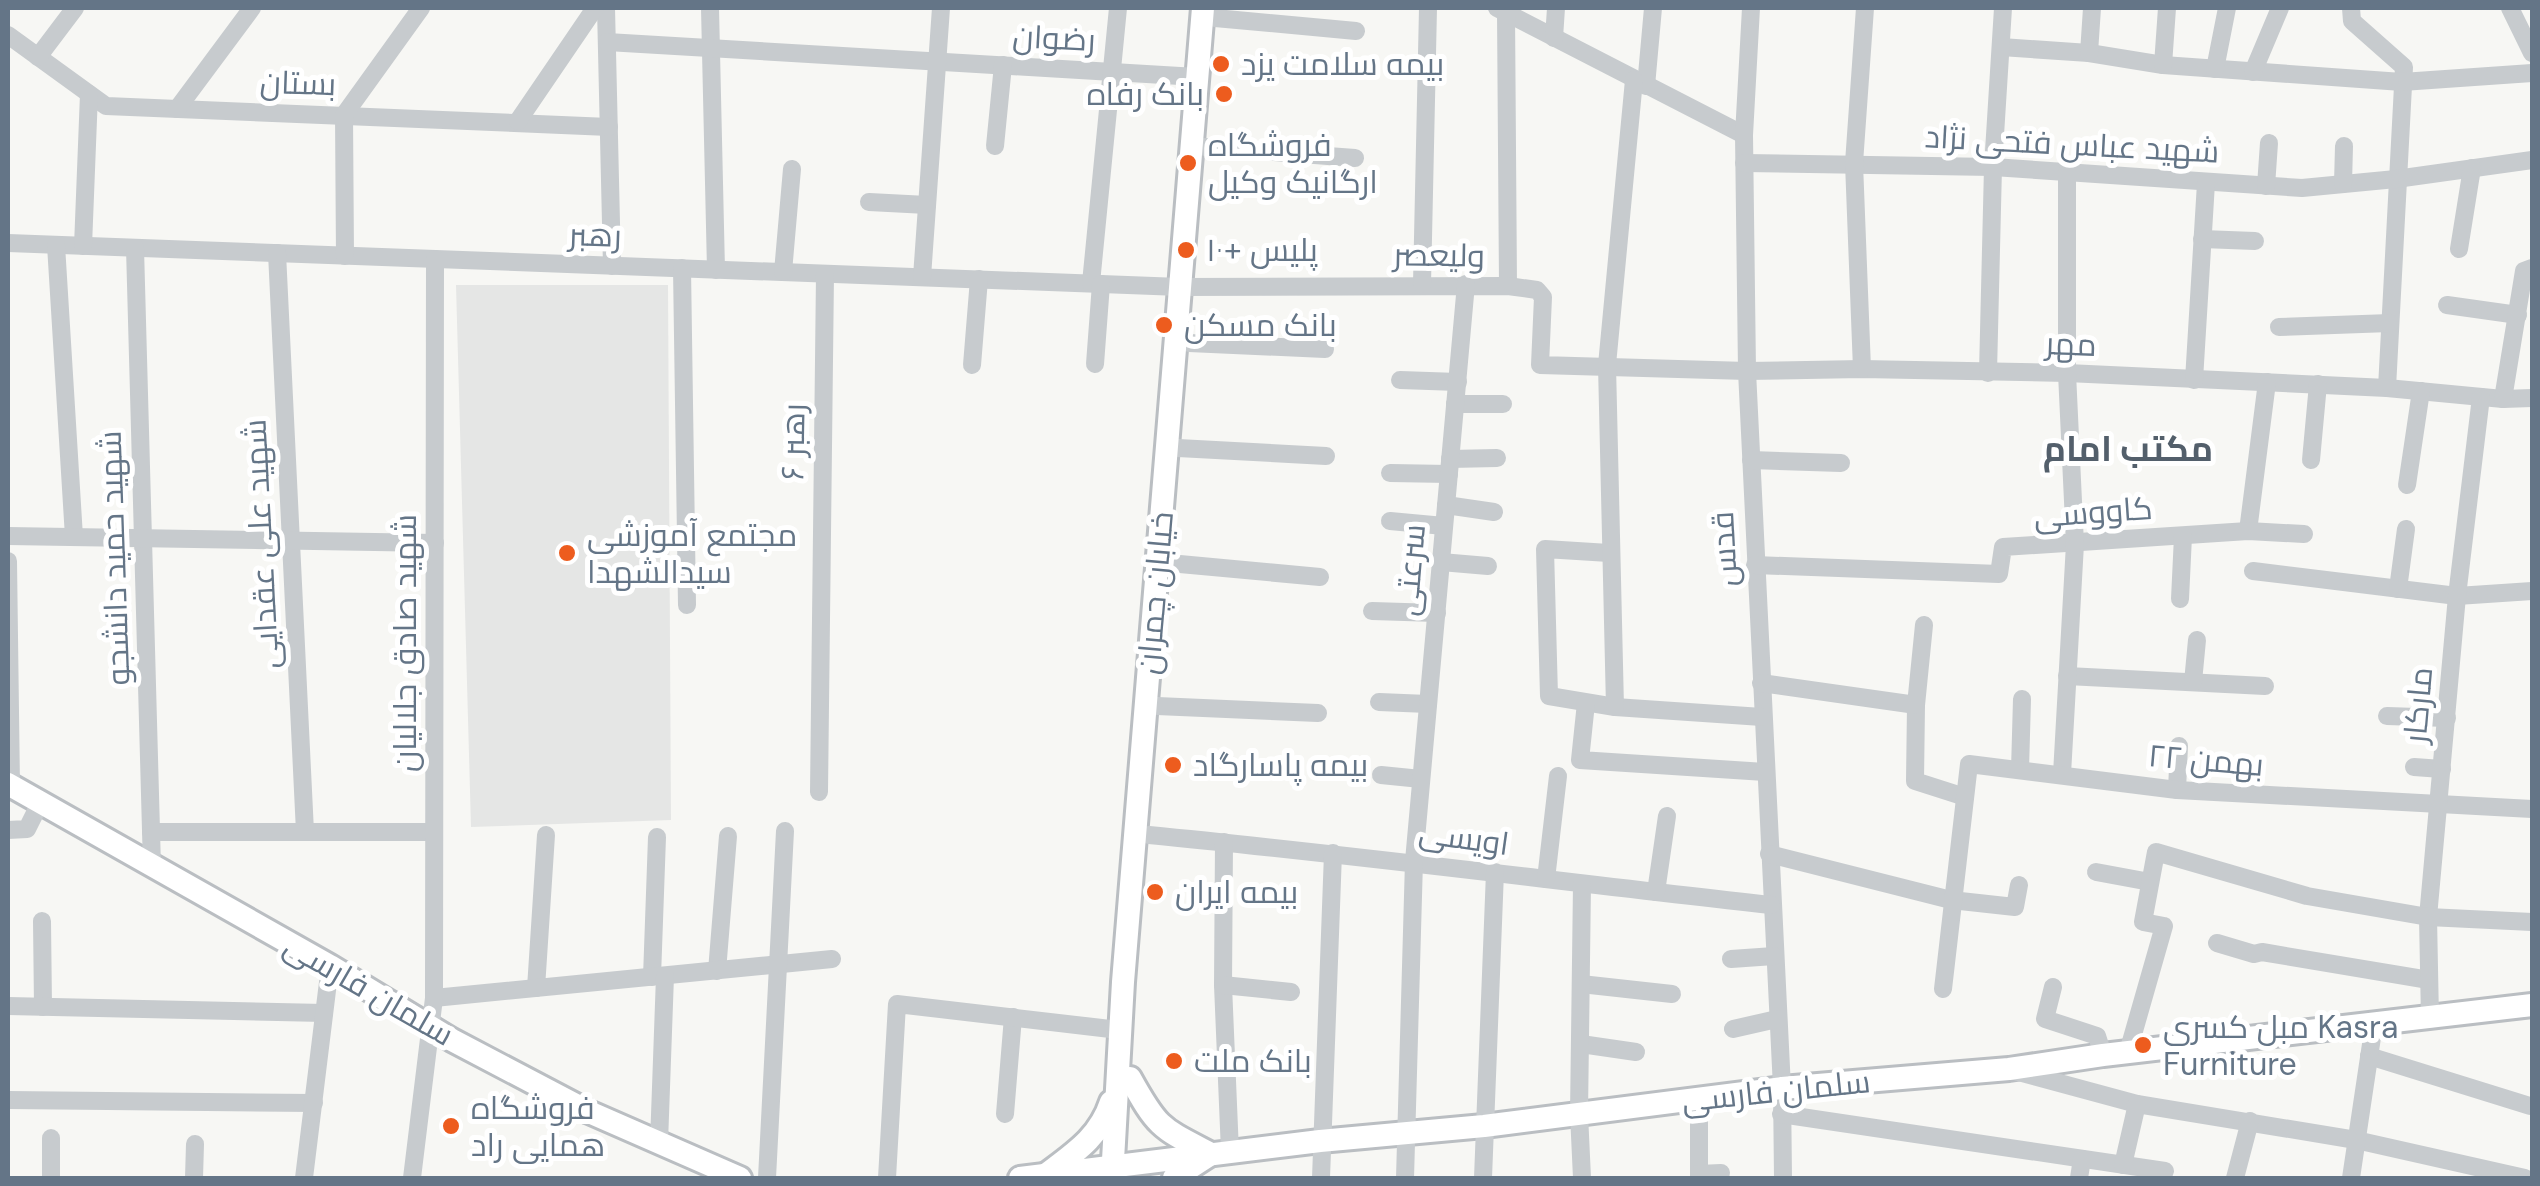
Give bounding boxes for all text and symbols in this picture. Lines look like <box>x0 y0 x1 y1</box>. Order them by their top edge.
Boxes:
street label: رضوان <box>1011 15 1097 61</box>
place label: بيمه سلامت يزد <box>1241 43 1444 85</box>
marker: بيمه سلامت يزد <box>1210 53 1232 75</box>
street label: بستان <box>259 61 337 105</box>
place label: بانک رفاه <box>1087 73 1204 115</box>
marker: بانک رفاه <box>1213 83 1235 105</box>
street label: شهید عباس فتحی نژاد <box>1924 115 2220 173</box>
place label: فروشگاه ارگانیک وکیل <box>1208 124 1378 203</box>
marker: فروشگاه ارگانیک وکیل <box>1177 152 1199 174</box>
street label: رهبر <box>566 213 622 257</box>
place label: پلیس +۱۰ <box>1206 229 1318 271</box>
street label: ولیعصر <box>1391 233 1485 277</box>
marker: پلیس +۱۰ <box>1175 239 1197 261</box>
place label: بانک مسکن <box>1184 304 1337 346</box>
marker: بانک مسکن <box>1153 314 1175 336</box>
street label: مهر <box>2043 322 2097 366</box>
street label: رهبر ۶ <box>771 403 815 481</box>
street label: شهید علی عقدایی <box>233 418 289 670</box>
district label: مکتب امام <box>2043 426 2213 473</box>
street label: شهید حمید دانشجو <box>89 430 139 686</box>
street label: کاووسی <box>2032 487 2154 537</box>
street label: خیابان چمران <box>1127 510 1183 676</box>
street label: قدس <box>1701 510 1747 588</box>
street label: شهید صادق جلالیان <box>384 514 426 772</box>
place label: مجتمع آموزشی سیدالشهدا <box>587 514 797 593</box>
street label: سرعتی <box>1385 522 1435 618</box>
marker: مجتمع آموزشی سیدالشهدا <box>556 542 578 564</box>
street label: مارکار <box>2394 665 2442 747</box>
street label: ۲۲ بهمن <box>2146 734 2266 786</box>
place label: بیمه پاسارگاد <box>1193 744 1368 786</box>
marker: بیمه پاسارگاد <box>1162 754 1184 776</box>
street label: اویسی <box>1416 811 1512 865</box>
place label: بیمه ایران <box>1175 871 1298 913</box>
marker: بیمه ایران <box>1144 881 1166 903</box>
street label: سلمان فارسی <box>277 925 461 1055</box>
place label: مبل کسری Kasra Furniture <box>2163 1006 2398 1085</box>
marker: مبل کسری Kasra Furniture <box>2132 1034 2154 1056</box>
place label: بانک ملت <box>1194 1040 1312 1082</box>
marker: بانک ملت <box>1163 1050 1185 1072</box>
street label: سلمان فارسی <box>1680 1060 1872 1122</box>
place label: فروشگاه همایی راد <box>471 1087 605 1166</box>
marker: فروشگاه همایی راد <box>440 1115 462 1137</box>

